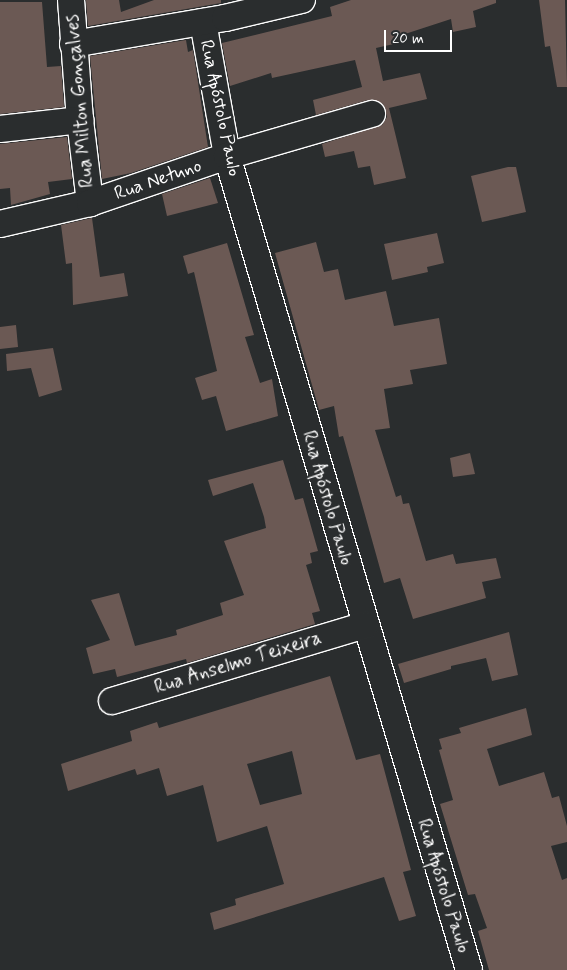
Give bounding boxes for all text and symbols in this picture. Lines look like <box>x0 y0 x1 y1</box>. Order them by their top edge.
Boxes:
street label: Rua Milton Gonçalves <box>61 16 99 186</box>
scale bar <box>387 20 454 52</box>
text: 20 m <box>392 29 424 49</box>
street label: Rua Apóstolo Paulo <box>195 39 245 177</box>
street label: Rua Netuno <box>111 154 205 206</box>
street label: Rua Apóstolo Paulo <box>297 430 357 566</box>
street label: Rua Anselmo Teixeira <box>153 627 323 699</box>
street label: Rua Apóstolo Paulo <box>412 818 474 954</box>

